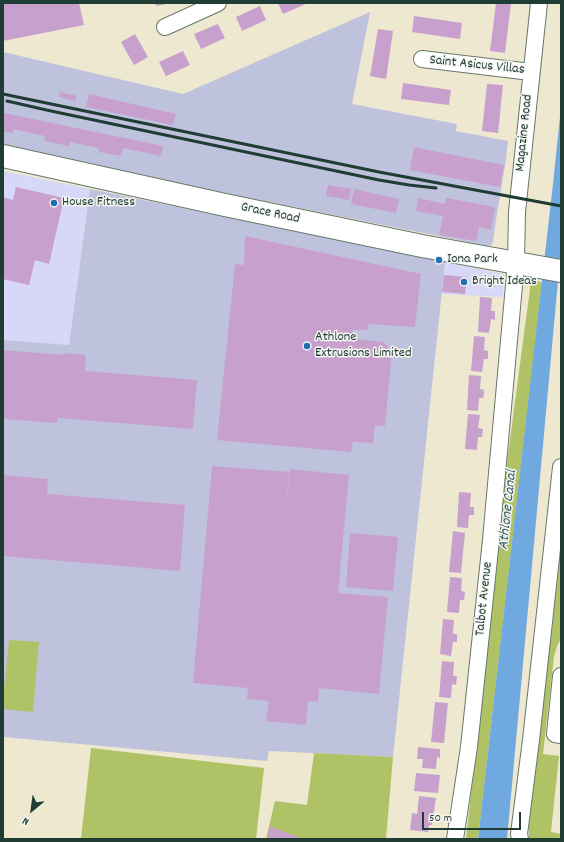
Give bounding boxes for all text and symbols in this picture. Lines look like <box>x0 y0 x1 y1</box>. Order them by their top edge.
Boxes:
street label: Saint Asicus Villas <box>429 53 525 79</box>
street label: Magazine Road <box>513 94 537 172</box>
place label: House Fitness <box>62 195 135 211</box>
marker: House Fitness <box>49 198 59 208</box>
street label: Grace Road <box>239 200 301 228</box>
place label: Iona Park <box>447 252 498 268</box>
marker: Iona Park <box>434 255 444 265</box>
place label: Bright Ideas <box>472 274 537 290</box>
marker: Bright Ideas <box>459 277 469 287</box>
place label: Athlone Extrusions Limited <box>315 330 412 362</box>
marker: Athlone Extrusions Limited <box>302 341 312 351</box>
water label: Athlone Canal <box>496 469 522 551</box>
street label: Talbot Avenue <box>473 561 497 637</box>
north arrow <box>12 790 52 830</box>
scale bar <box>424 804 523 830</box>
text: 50 m <box>429 810 452 827</box>
text: N <box>20 812 32 829</box>

